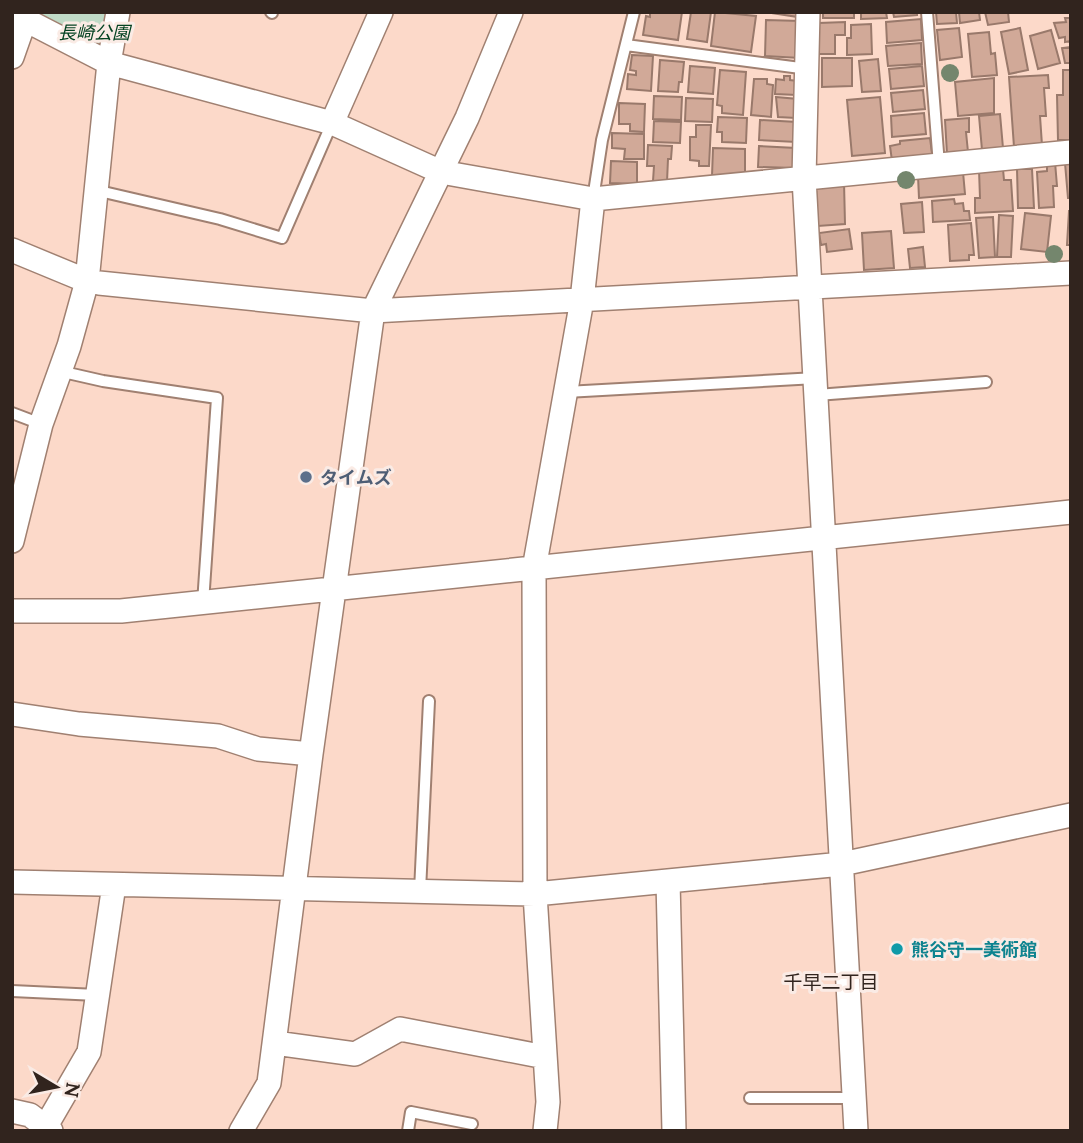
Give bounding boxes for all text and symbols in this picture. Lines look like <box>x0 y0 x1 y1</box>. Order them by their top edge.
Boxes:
park label: 長崎公園 <box>58 21 133 44</box>
place label: タイムズ <box>320 466 392 489</box>
marker: タイムズ <box>298 469 314 485</box>
place label: 熊谷守一美術館 <box>911 938 1037 961</box>
marker: 熊谷守一美術館 <box>889 941 905 957</box>
district label: 千早二丁目 <box>783 970 879 994</box>
north arrow <box>21 1052 91 1122</box>
text: N <box>60 1081 86 1100</box>

